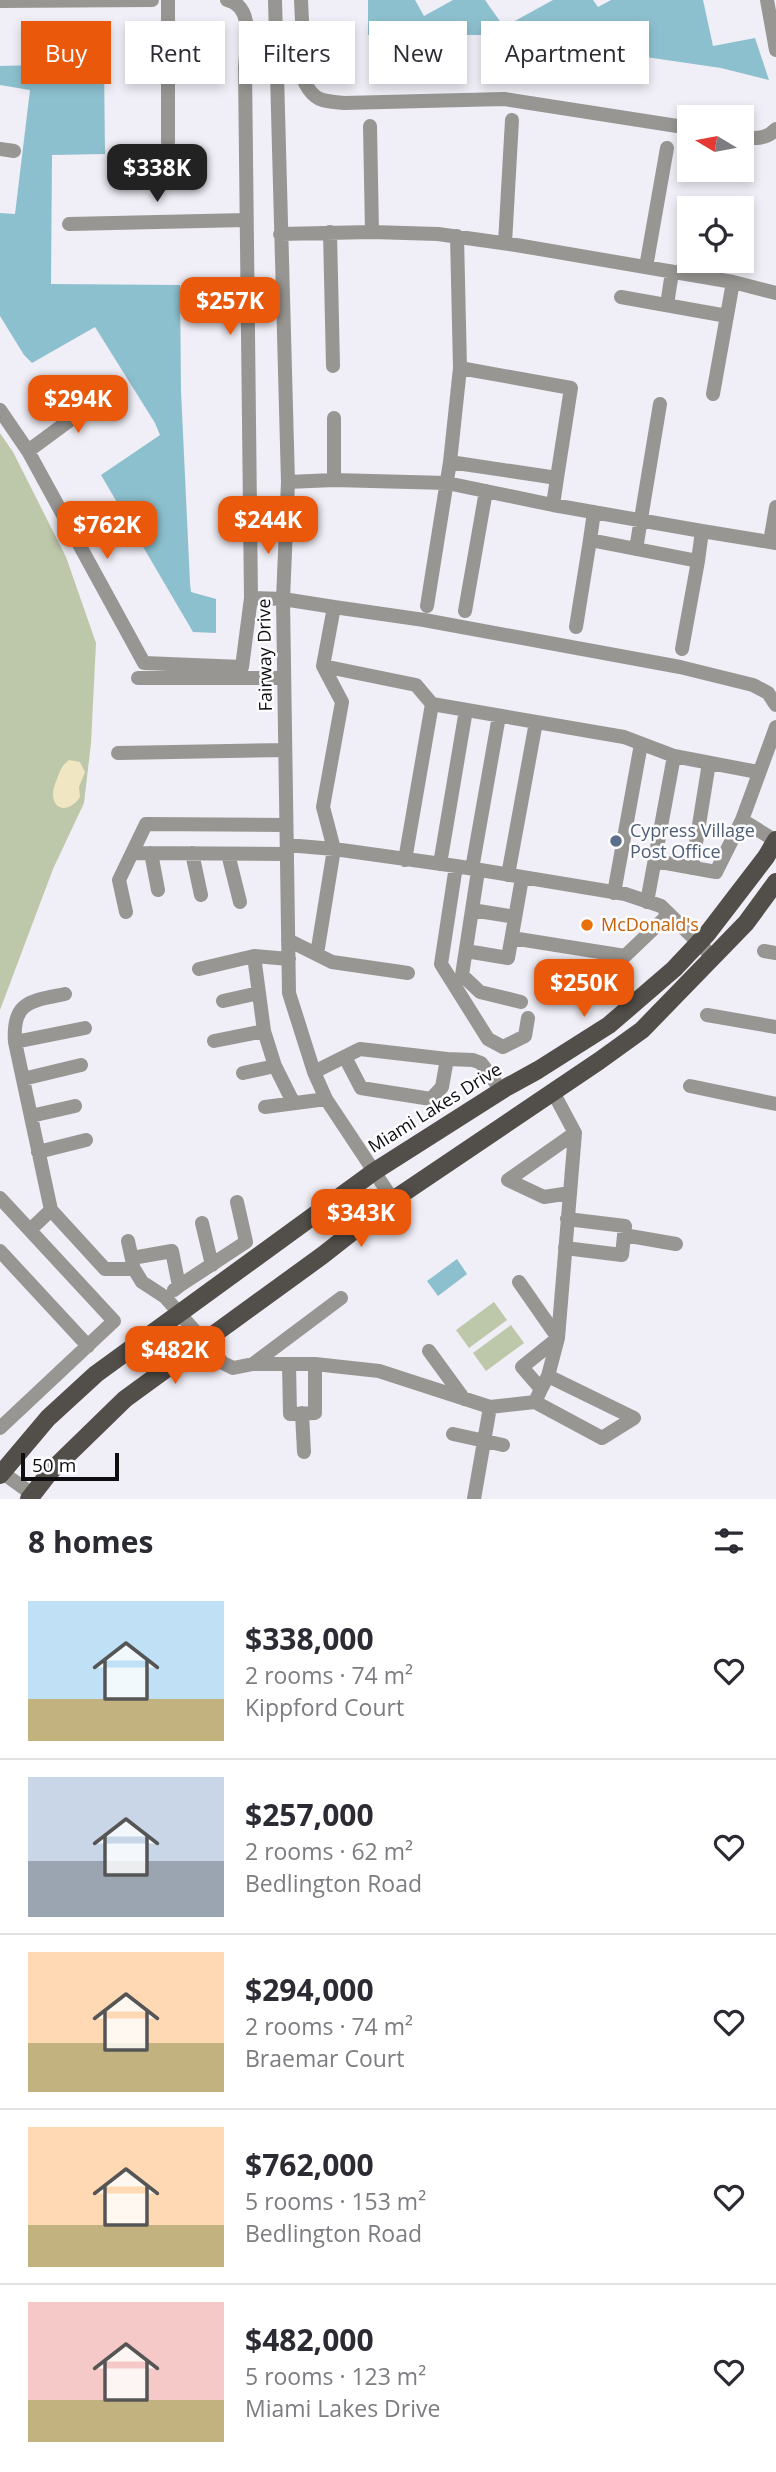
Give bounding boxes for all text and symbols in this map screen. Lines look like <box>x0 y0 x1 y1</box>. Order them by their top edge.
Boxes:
chip: Buy <box>21 21 111 84</box>
chip: Rent <box>125 21 225 84</box>
chip: Filters <box>239 21 355 84</box>
chip: New <box>369 21 467 84</box>
chip: Apartment <box>481 21 649 84</box>
north arrow <box>677 105 754 182</box>
map controls <box>677 105 754 273</box>
pin: $338K <box>108 144 206 204</box>
text: $338K <box>123 151 191 183</box>
button: locate <box>677 196 754 273</box>
pin: $257K <box>181 278 279 337</box>
text: $257K <box>196 284 264 316</box>
pin: $294K <box>29 376 127 435</box>
text: $294K <box>44 382 112 414</box>
pin: $244K <box>219 496 317 556</box>
pin: $762K <box>58 502 156 561</box>
text: $244K <box>234 503 302 535</box>
text: $762K <box>73 508 141 540</box>
street label: Fairway Drive <box>251 598 277 712</box>
place label: Cypress Village Post Office <box>630 818 755 863</box>
marker: Cypress Village Post Office <box>608 833 624 849</box>
place label: McDonald's <box>601 912 699 936</box>
marker: McDonald's <box>579 917 595 933</box>
pin: $250K <box>535 960 633 1019</box>
text: $250K <box>550 966 618 998</box>
street label: Miami Lakes Drive <box>363 1056 506 1158</box>
pin: $343K <box>312 1190 410 1249</box>
text: $343K <box>327 1196 395 1228</box>
pin: $482K <box>126 1326 224 1386</box>
text: $482K <box>141 1333 209 1365</box>
scale bar <box>21 1450 119 1482</box>
text: 50 m <box>32 1452 76 1478</box>
text: 8 homes <box>28 1521 153 1562</box>
icon: filters <box>710 1522 748 1560</box>
text: $338,000 <box>245 1618 374 1659</box>
icon: home <box>84 1629 168 1713</box>
icon: heart <box>710 1652 748 1690</box>
text: 2 rooms · 74 m² <box>245 1659 413 1691</box>
text: Kippford Court <box>245 1691 404 1723</box>
text: $257,000 <box>245 1794 374 1835</box>
icon: home <box>84 1805 168 1889</box>
icon: heart <box>710 1828 748 1866</box>
text: 2 rooms · 62 m² <box>245 1835 413 1867</box>
text: Bedlington Road <box>245 1867 422 1899</box>
text: $294,000 <box>245 1969 374 2010</box>
icon: home <box>84 1980 168 2064</box>
icon: heart <box>710 2003 748 2041</box>
text: 2 rooms · 74 m² <box>245 2010 413 2042</box>
text: Braemar Court <box>245 2042 404 2074</box>
text: $762,000 <box>245 2144 374 2185</box>
icon: home <box>84 2155 168 2239</box>
icon: heart <box>710 2178 748 2216</box>
text: 5 rooms · 153 m² <box>245 2185 426 2217</box>
text: Bedlington Road <box>245 2217 422 2249</box>
text: $482,000 <box>245 2319 374 2360</box>
icon: home <box>84 2330 168 2414</box>
icon: heart <box>710 2353 748 2391</box>
text: 5 rooms · 123 m² <box>245 2360 426 2392</box>
text: Miami Lakes Drive <box>245 2392 440 2424</box>

